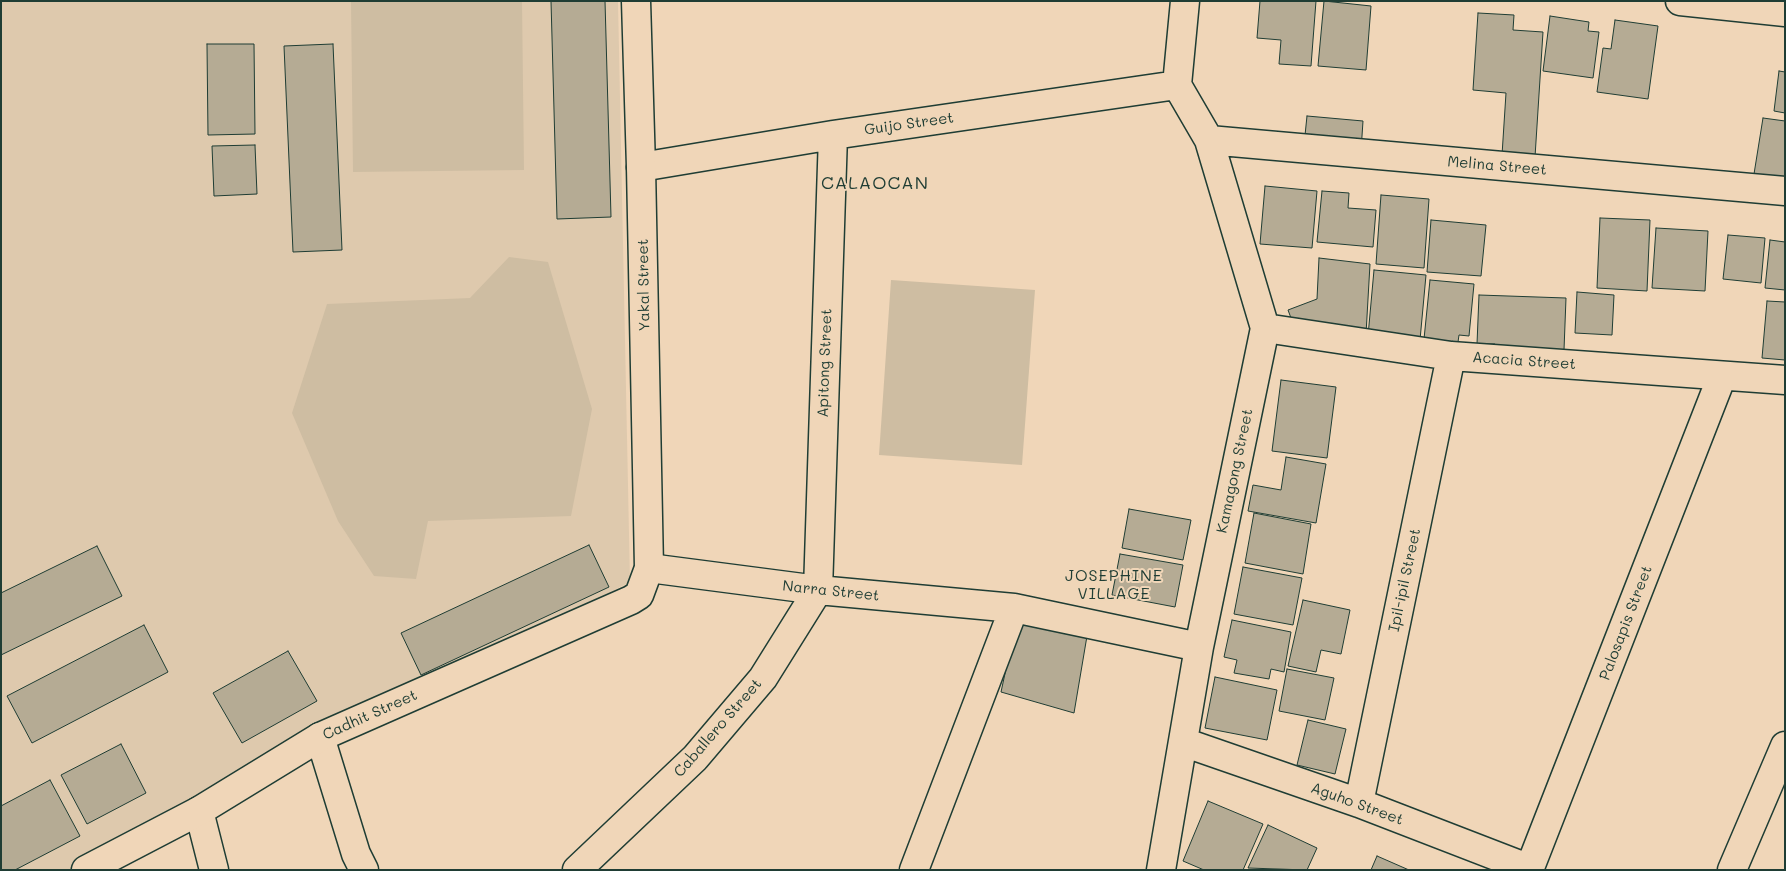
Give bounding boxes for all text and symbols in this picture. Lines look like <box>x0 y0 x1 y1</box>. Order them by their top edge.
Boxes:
street label: Guijo Street <box>863 109 955 139</box>
street label: Melina Street <box>1447 153 1547 179</box>
district label: CALAOCAN <box>820 172 930 194</box>
street label: Yakal Street <box>634 238 654 332</box>
street label: Apitong Street <box>814 308 836 418</box>
street label: Acacia Street <box>1472 348 1576 374</box>
street label: Kamagong Street <box>1213 407 1257 535</box>
street label: Ipil-ipil Street <box>1385 527 1425 633</box>
street label: Palosapis Street <box>1596 563 1656 683</box>
district label: JOSEPHINE VILLAGE <box>1064 566 1164 604</box>
street label: Narra Street <box>782 577 880 605</box>
street label: Caballero Street <box>670 675 766 781</box>
street label: Cadhit Street <box>320 686 420 744</box>
street label: Aguho Street <box>1308 779 1406 829</box>

